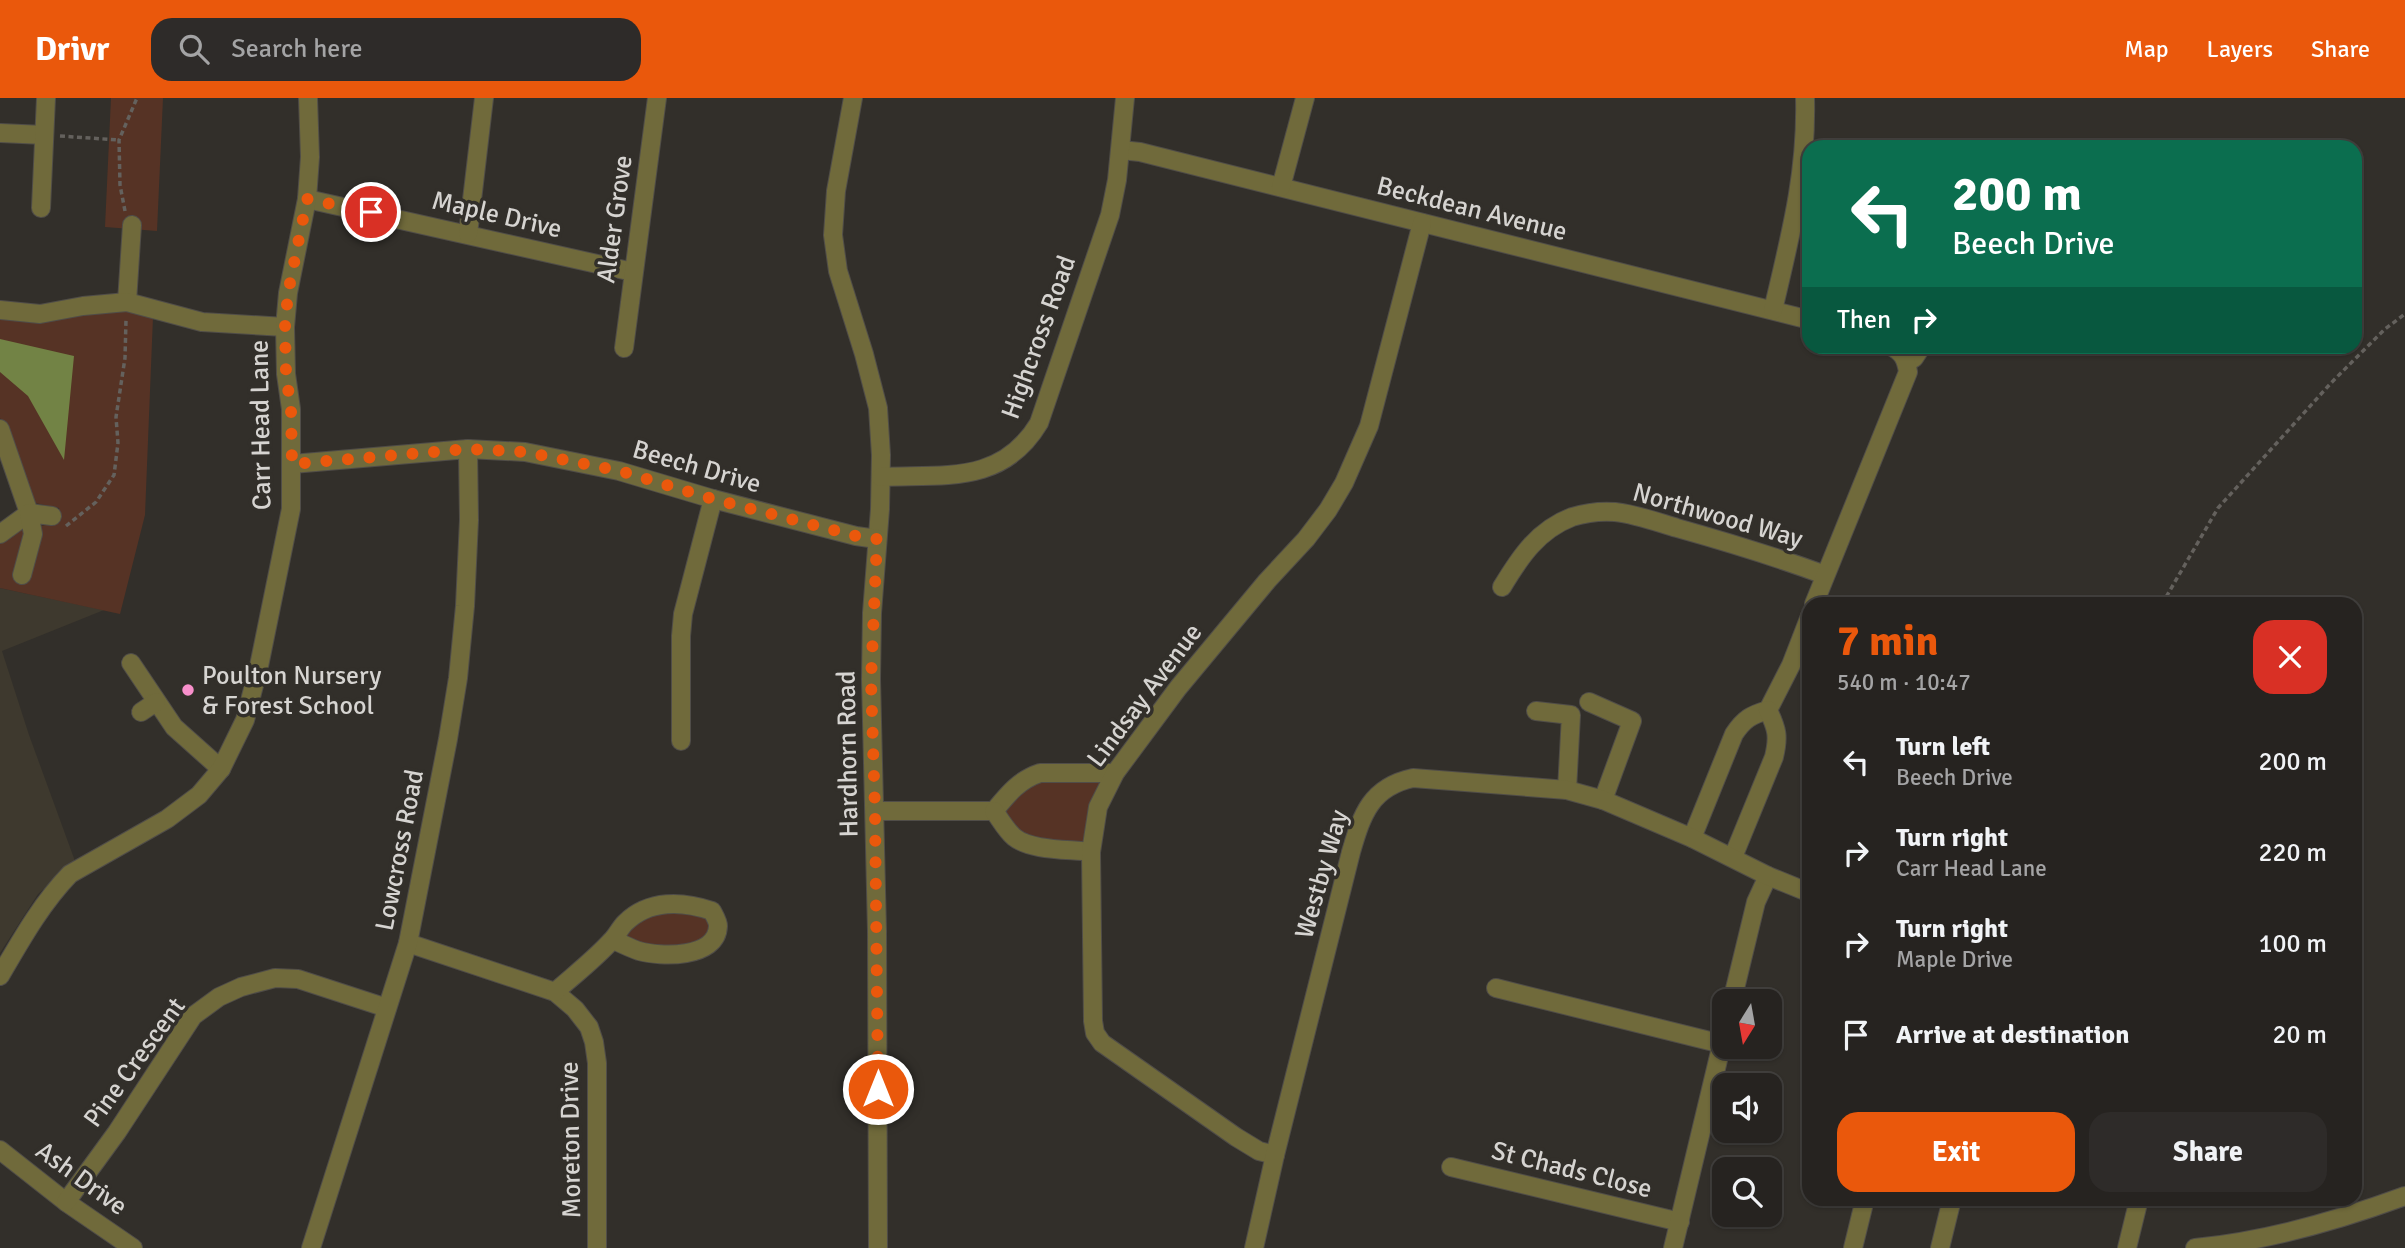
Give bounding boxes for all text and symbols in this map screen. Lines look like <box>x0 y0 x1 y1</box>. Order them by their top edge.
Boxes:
search box <box>151 18 641 81</box>
text: Drivr <box>35 29 109 70</box>
icon: search <box>175 30 213 68</box>
text: Search here <box>231 33 362 65</box>
text: Map <box>2124 34 2169 64</box>
text: Layers <box>2207 34 2273 64</box>
text: Share <box>2311 34 2370 64</box>
street label: Alder Grove <box>590 153 640 285</box>
text: 200 m <box>1952 164 2082 224</box>
icon: left <box>1837 168 1928 259</box>
street label: Beckdean Avenue <box>1373 170 1570 248</box>
pin <box>341 182 401 242</box>
street label: Maple Drive <box>429 185 565 245</box>
icon: arrive <box>352 193 390 231</box>
text: Beech Drive <box>1952 224 2115 263</box>
street label: Highcross Road <box>995 251 1083 423</box>
icon: right <box>1905 301 1943 339</box>
text: Then <box>1837 304 1891 336</box>
street label: Carr Head Lane <box>244 340 278 510</box>
street label: Beech Drive <box>629 433 765 501</box>
street label: Northwood Way <box>1629 476 1806 556</box>
text: 7 min <box>1837 616 1938 667</box>
street label: Lindsay Avenue <box>1080 617 1209 774</box>
button: close <box>2253 620 2327 694</box>
place label: Poulton Nursery & Forest School <box>202 660 382 722</box>
text: 540 m · 10:47 <box>1837 668 1971 697</box>
street label: Hardhorn Road <box>831 670 865 838</box>
marker: Poulton Nursery & Forest School <box>180 682 196 698</box>
text: Turn left <box>1896 731 1990 763</box>
icon: left <box>1837 743 1875 781</box>
text: 200 m <box>2258 746 2327 778</box>
text: Beech Drive <box>1896 763 2013 792</box>
street label: Lowcross Road <box>369 767 431 934</box>
street label: Westby Way <box>1288 806 1356 942</box>
text: Turn right <box>1896 822 2008 854</box>
icon: right <box>1837 834 1875 872</box>
text: 220 m <box>2258 837 2327 869</box>
text: Carr Head Lane <box>1896 854 2047 883</box>
text: Turn right <box>1896 913 2008 945</box>
icon: right <box>1837 925 1875 963</box>
text: 100 m <box>2258 928 2327 960</box>
text: Maple Drive <box>1896 945 2013 974</box>
north arrow <box>1712 989 1782 1059</box>
map controls <box>1712 989 1782 1227</box>
street label: Pine Crescent <box>77 992 193 1134</box>
icon: arrive <box>1837 1016 1875 1054</box>
text: Arrive at destination <box>1896 1019 2129 1051</box>
text: 20 m <box>2272 1019 2327 1051</box>
position arrow <box>841 1052 915 1126</box>
street label: Moreton Drive <box>554 1061 588 1219</box>
button: sound <box>1712 1073 1782 1143</box>
button: Exit <box>1837 1112 2075 1192</box>
button: Share <box>2089 1112 2327 1192</box>
street label: Ash Drive <box>29 1135 133 1223</box>
street label: St Chads Close <box>1488 1135 1655 1205</box>
button: search <box>1712 1157 1782 1227</box>

